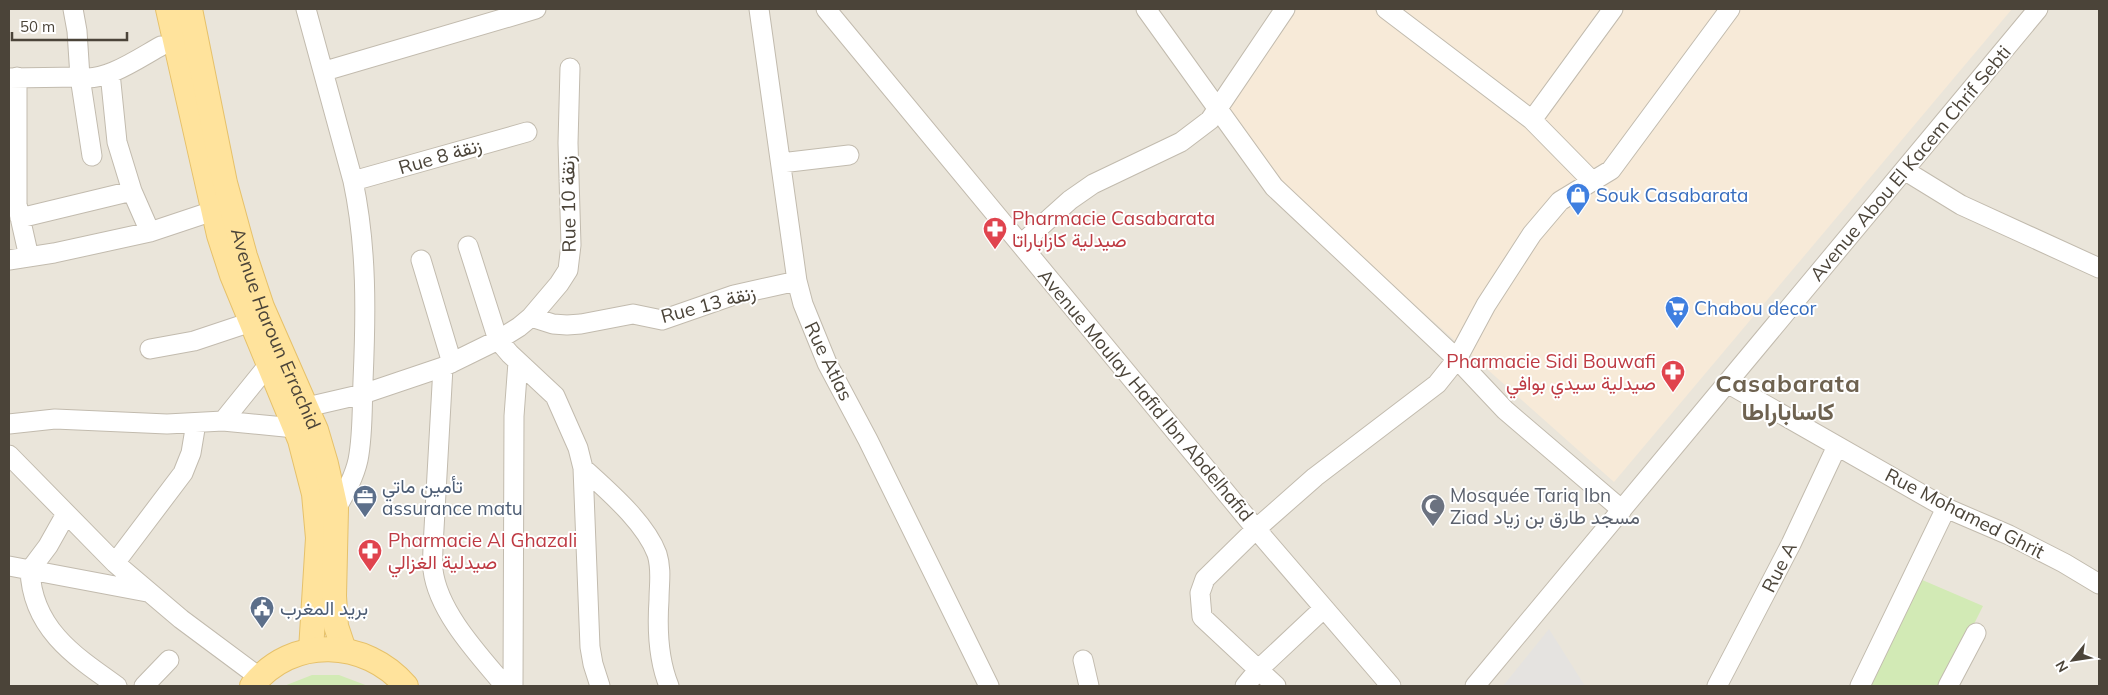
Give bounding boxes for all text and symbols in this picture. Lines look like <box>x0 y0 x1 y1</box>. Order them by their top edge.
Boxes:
scale bar <box>12 10 128 42</box>
text: 50 m <box>20 17 55 36</box>
street label: Avenue Abou El Kacem Chrif Sebti <box>1804 40 2016 286</box>
street label: Rue 8 زنقة <box>396 133 484 179</box>
street label: Rue 10 زنقة <box>555 155 581 253</box>
shop icon: Souk Casabarata <box>1565 182 1591 216</box>
place label: Souk Casabarata <box>1596 183 1748 207</box>
place label: Pharmacie Casabarata صيدلية كازاباراتا <box>1012 206 1215 252</box>
pharmacy icon: Pharmacie Casabarata صيدلية كازاباراتا <box>982 216 1008 250</box>
street label: Avenue Haroun Errachid <box>226 225 326 433</box>
street label: Avenue Moulay Hafid Ibn Abdelhafid <box>1033 264 1259 526</box>
street label: Rue 13 زنقة <box>658 280 758 328</box>
supermarket icon: Chabou decor <box>1664 295 1690 329</box>
place label: Chabou decor <box>1694 296 1817 320</box>
street label: Rue Atlas <box>800 317 858 405</box>
place label: Pharmacie Sidi Bouwafi صيدلية سيدي بوافي <box>1446 349 1656 399</box>
pharmacy icon: Pharmacie Sidi Bouwafi صيدلية سيدي بوافي <box>1660 359 1686 393</box>
district label: Casabarata كاساباراطا <box>1715 368 1861 427</box>
street label: Rue Mohamed Ghrit <box>1881 462 2049 564</box>
place label: تأمين ماتي assurance matu <box>382 474 523 520</box>
place label: Mosquée Tariq Ibn Ziad مسجد طارق بن زياد <box>1450 483 1640 529</box>
office icon: تأمين ماتي assurance matu <box>352 484 378 518</box>
mosque icon: Mosquée Tariq Ibn Ziad مسجد طارق بن زياد <box>1420 493 1446 527</box>
place label: Pharmacie Al Ghazali صيدلية الغزالي <box>388 528 577 578</box>
pharmacy icon: Pharmacie Al Ghazali صيدلية الغزالي <box>357 538 383 572</box>
street label: Rue A <box>1756 538 1802 596</box>
public building icon: بريد المغرب <box>249 595 275 629</box>
place label: بريد المغرب <box>280 596 368 620</box>
north arrow <box>2048 635 2098 685</box>
text: N <box>2051 657 2072 676</box>

